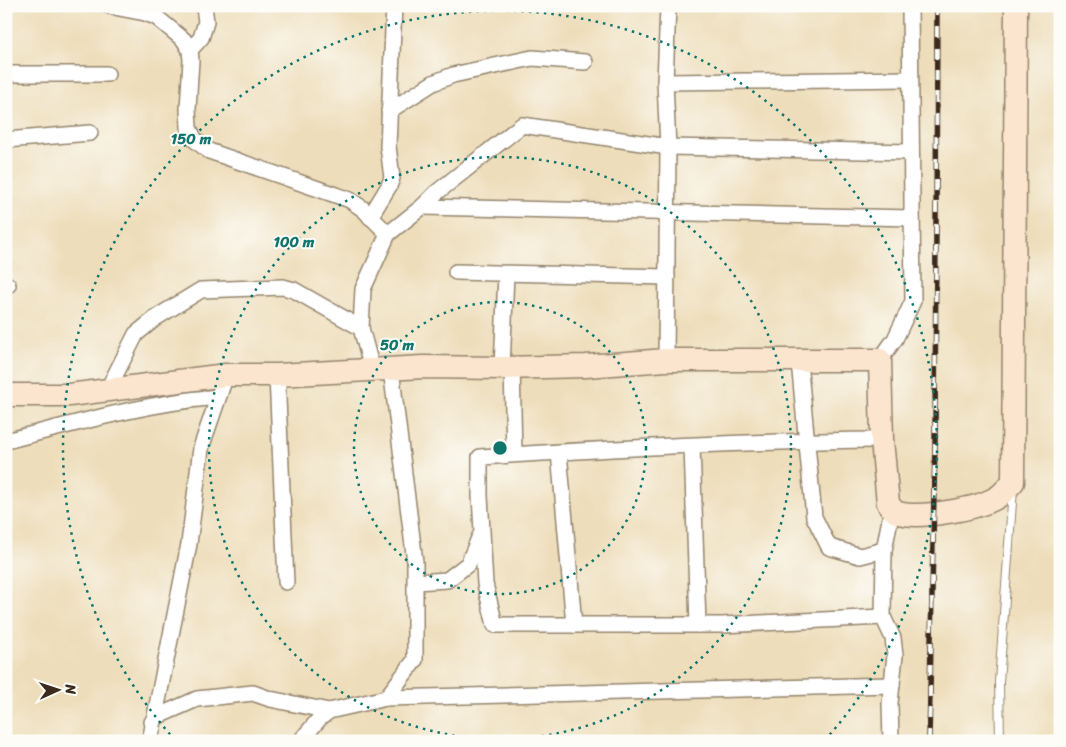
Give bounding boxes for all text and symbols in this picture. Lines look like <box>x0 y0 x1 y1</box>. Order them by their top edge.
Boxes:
text: 150 m <box>171 126 212 152</box>
text: 100 m <box>274 229 315 255</box>
text: 50 m <box>380 332 415 358</box>
centre of rings <box>491 439 509 457</box>
north arrow <box>32 664 82 714</box>
text: N <box>58 683 83 695</box>

